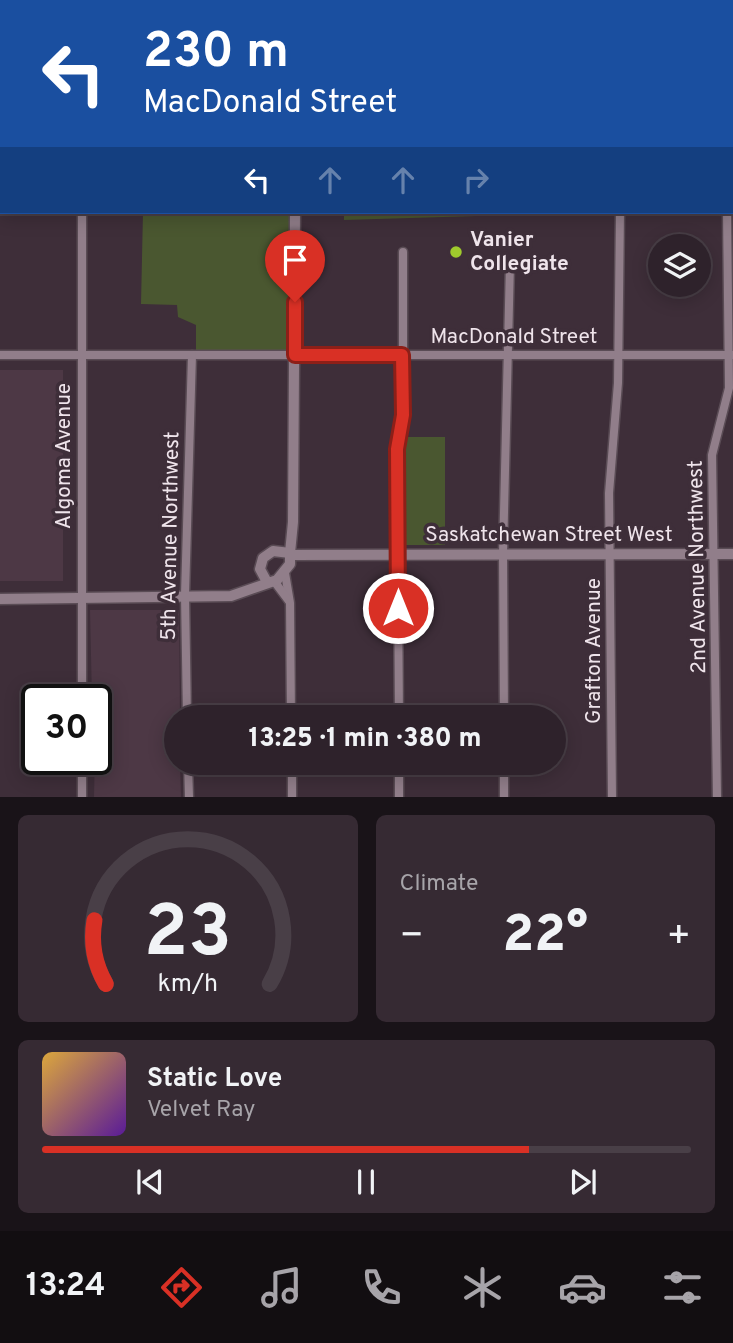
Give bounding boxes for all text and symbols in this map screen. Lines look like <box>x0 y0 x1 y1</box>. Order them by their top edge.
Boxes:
text: 230 m <box>143 23 289 85</box>
icon: left <box>28 28 119 119</box>
text: MacDonald Street <box>143 84 397 124</box>
icon: left <box>238 161 276 199</box>
icon: ahead <box>311 161 349 199</box>
icon: ahead <box>384 161 422 199</box>
icon: right <box>457 161 495 199</box>
place label: Vanier Collegiate <box>470 227 569 278</box>
pin <box>265 230 325 302</box>
map controls <box>648 234 711 297</box>
button: layers <box>648 234 711 297</box>
icon: arrive <box>276 241 314 279</box>
marker: Vanier Collegiate <box>448 244 464 260</box>
street label: MacDonald Street <box>431 324 597 351</box>
street label: Algoma Avenue <box>51 383 78 529</box>
street label: 5th Avenue Northwest <box>156 431 186 641</box>
street label: 2nd Avenue Northwest <box>683 460 713 674</box>
street label: Saskatchewan Street West <box>425 522 673 549</box>
position arrow <box>361 571 435 645</box>
street label: Grafton Avenue <box>581 578 608 724</box>
speed limit sign: 30 <box>21 684 112 775</box>
text: 13:25 · 1 min · 380 m <box>249 723 481 756</box>
text: Climate <box>400 870 478 899</box>
text: 23 <box>144 891 232 983</box>
text: 22° <box>503 904 588 970</box>
text: − <box>400 913 424 962</box>
text: + <box>666 913 691 962</box>
text: km/h <box>157 969 218 1001</box>
text: Static Love <box>147 1063 282 1096</box>
text: Velvet Ray <box>147 1096 255 1125</box>
icon: previous <box>131 1163 169 1201</box>
icon: pause <box>347 1163 385 1201</box>
icon: next <box>564 1163 602 1201</box>
icon: directions <box>157 1263 206 1312</box>
icon: music <box>257 1263 306 1312</box>
icon: phone <box>357 1263 406 1312</box>
icon: climate <box>458 1263 507 1312</box>
icon: car <box>558 1263 607 1312</box>
icon: filters <box>658 1263 707 1312</box>
text: 13:24 <box>26 1267 106 1307</box>

